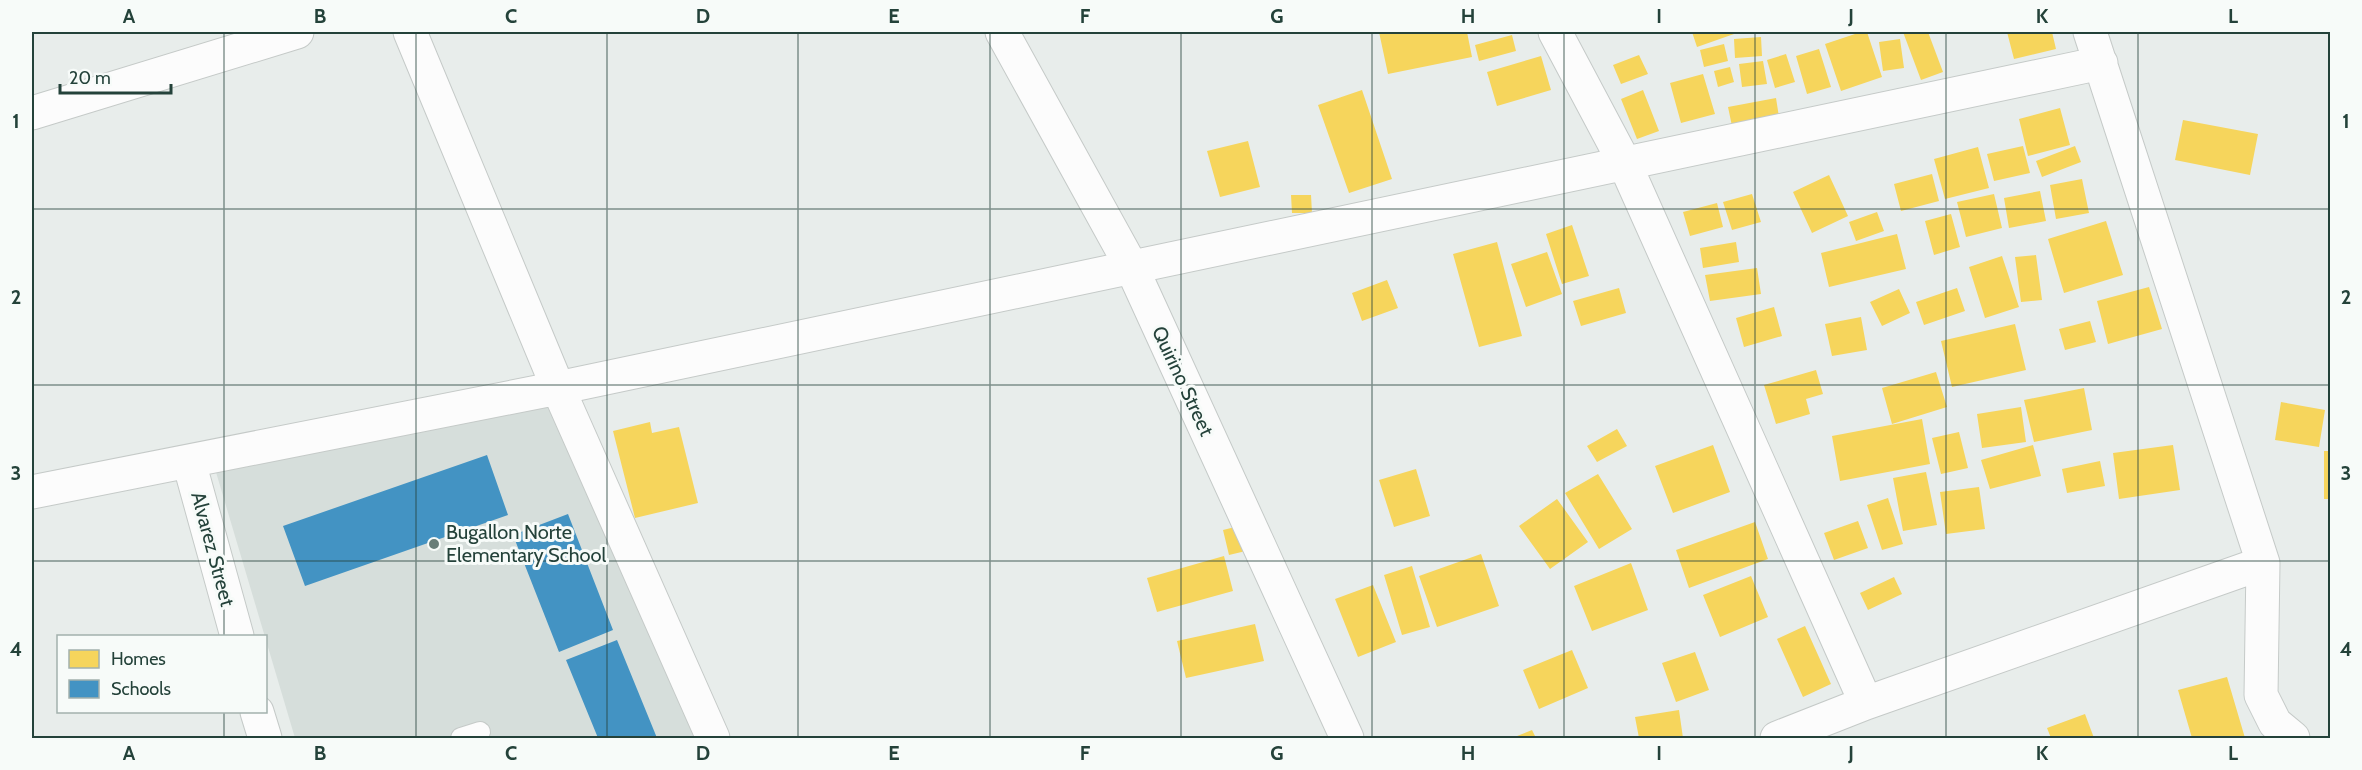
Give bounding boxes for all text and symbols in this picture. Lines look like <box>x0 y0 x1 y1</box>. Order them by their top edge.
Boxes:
text: A <box>123 4 136 28</box>
text: B <box>314 4 326 28</box>
text: C <box>505 4 517 28</box>
text: D <box>696 4 710 28</box>
text: E <box>888 4 900 28</box>
text: F <box>1080 4 1091 28</box>
text: G <box>1270 4 1284 28</box>
text: H <box>1461 4 1475 28</box>
text: I <box>1656 4 1662 28</box>
text: J <box>1847 4 1854 28</box>
text: K <box>2036 4 2049 28</box>
text: L <box>2228 4 2238 28</box>
scale bar <box>60 57 171 95</box>
text: 20 m <box>69 67 111 89</box>
text: 1 <box>12 109 20 133</box>
text: 1 <box>2342 109 2350 133</box>
text: 2 <box>11 285 21 309</box>
text: 2 <box>2341 285 2351 309</box>
street label: Quirino Street <box>1147 322 1219 440</box>
text: 3 <box>11 461 21 485</box>
text: 3 <box>2341 461 2351 485</box>
street label: Alvarez Street <box>186 489 240 609</box>
place label: Bugallon Norte Elementary School <box>446 520 607 567</box>
marker: Bugallon Norte Elementary School <box>427 537 441 551</box>
legend <box>57 635 267 713</box>
text: 4 <box>10 637 22 661</box>
text: 4 <box>2340 637 2352 661</box>
text: Homes <box>111 648 166 670</box>
text: Schools <box>111 678 171 700</box>
text: A <box>123 741 136 765</box>
text: B <box>314 741 326 765</box>
text: C <box>505 741 517 765</box>
text: D <box>696 741 710 765</box>
text: E <box>888 741 900 765</box>
text: F <box>1080 741 1091 765</box>
text: G <box>1270 741 1284 765</box>
text: H <box>1461 741 1475 765</box>
text: I <box>1656 741 1662 765</box>
text: J <box>1847 741 1854 765</box>
text: K <box>2036 741 2049 765</box>
text: L <box>2228 741 2238 765</box>

